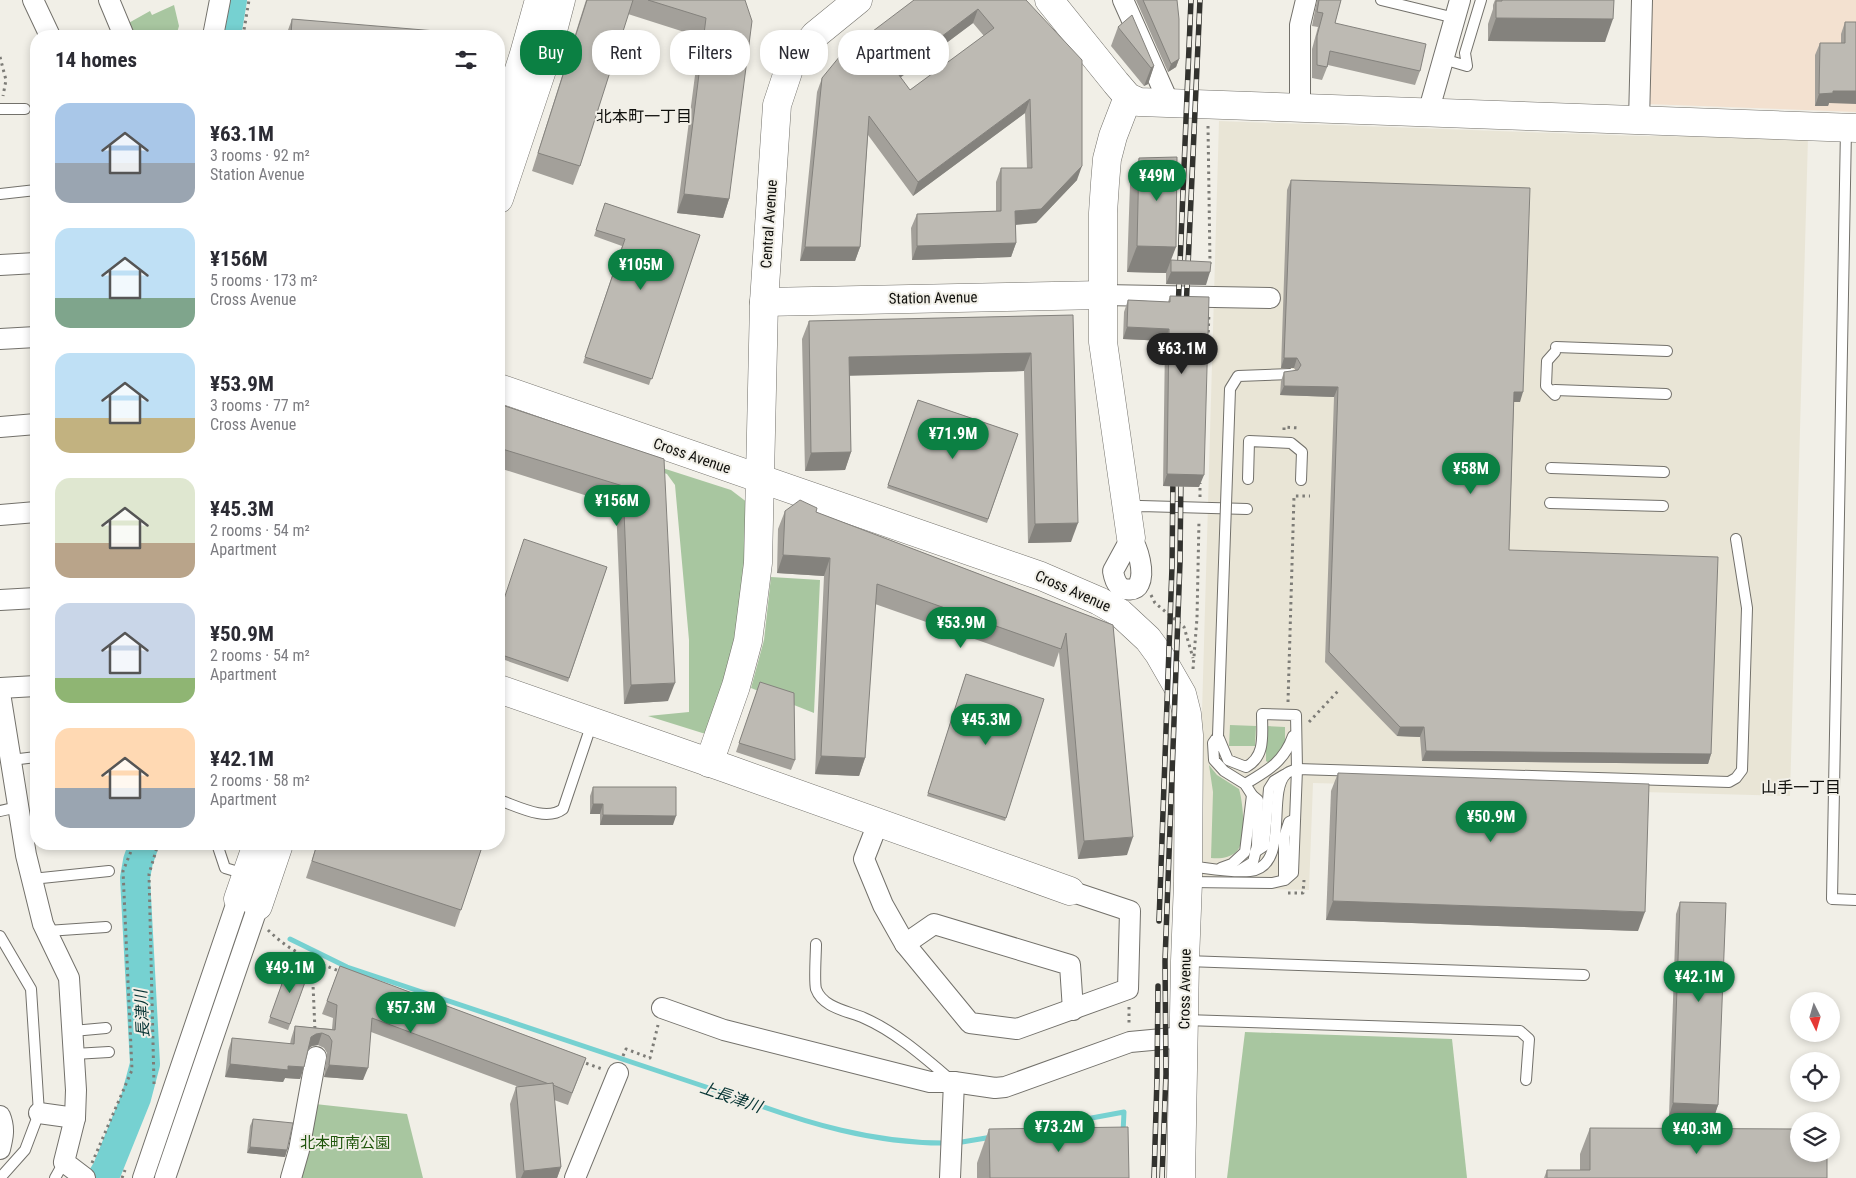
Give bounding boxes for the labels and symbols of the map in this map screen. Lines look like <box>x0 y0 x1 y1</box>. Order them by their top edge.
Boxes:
district label: 北本町一丁目 <box>596 107 692 126</box>
pin: ¥49M <box>1127 160 1187 202</box>
street label: Central Avenue <box>757 179 781 269</box>
pin: ¥105M <box>606 248 676 291</box>
street label: Station Avenue <box>888 288 978 308</box>
pin: ¥63.1M <box>1141 332 1223 375</box>
pin: ¥71.9M <box>912 418 994 460</box>
street label: Cross Avenue <box>651 434 733 478</box>
pin: ¥58M <box>1441 452 1501 495</box>
pin: ¥156M <box>582 484 652 527</box>
street label: Cross Avenue <box>1032 566 1114 616</box>
pin: ¥53.9M <box>920 606 1002 649</box>
pin: ¥45.3M <box>945 704 1027 746</box>
district label: 山手一丁目 <box>1761 778 1841 797</box>
pin: ¥50.9M <box>1450 800 1532 843</box>
street label: Cross Avenue <box>1175 948 1195 1030</box>
pin: ¥49.1M <box>249 952 331 994</box>
pin: ¥42.1M <box>1658 960 1740 1003</box>
water label: 長津川 <box>131 988 153 1038</box>
pin: ¥57.3M <box>370 992 452 1034</box>
north arrow <box>1790 992 1840 1042</box>
water label: 上長津川 <box>698 1078 766 1117</box>
pin: ¥73.2M <box>1018 1110 1100 1153</box>
pin: ¥40.3M <box>1656 1112 1738 1155</box>
park label: 北本町南公園 <box>300 1134 390 1152</box>

